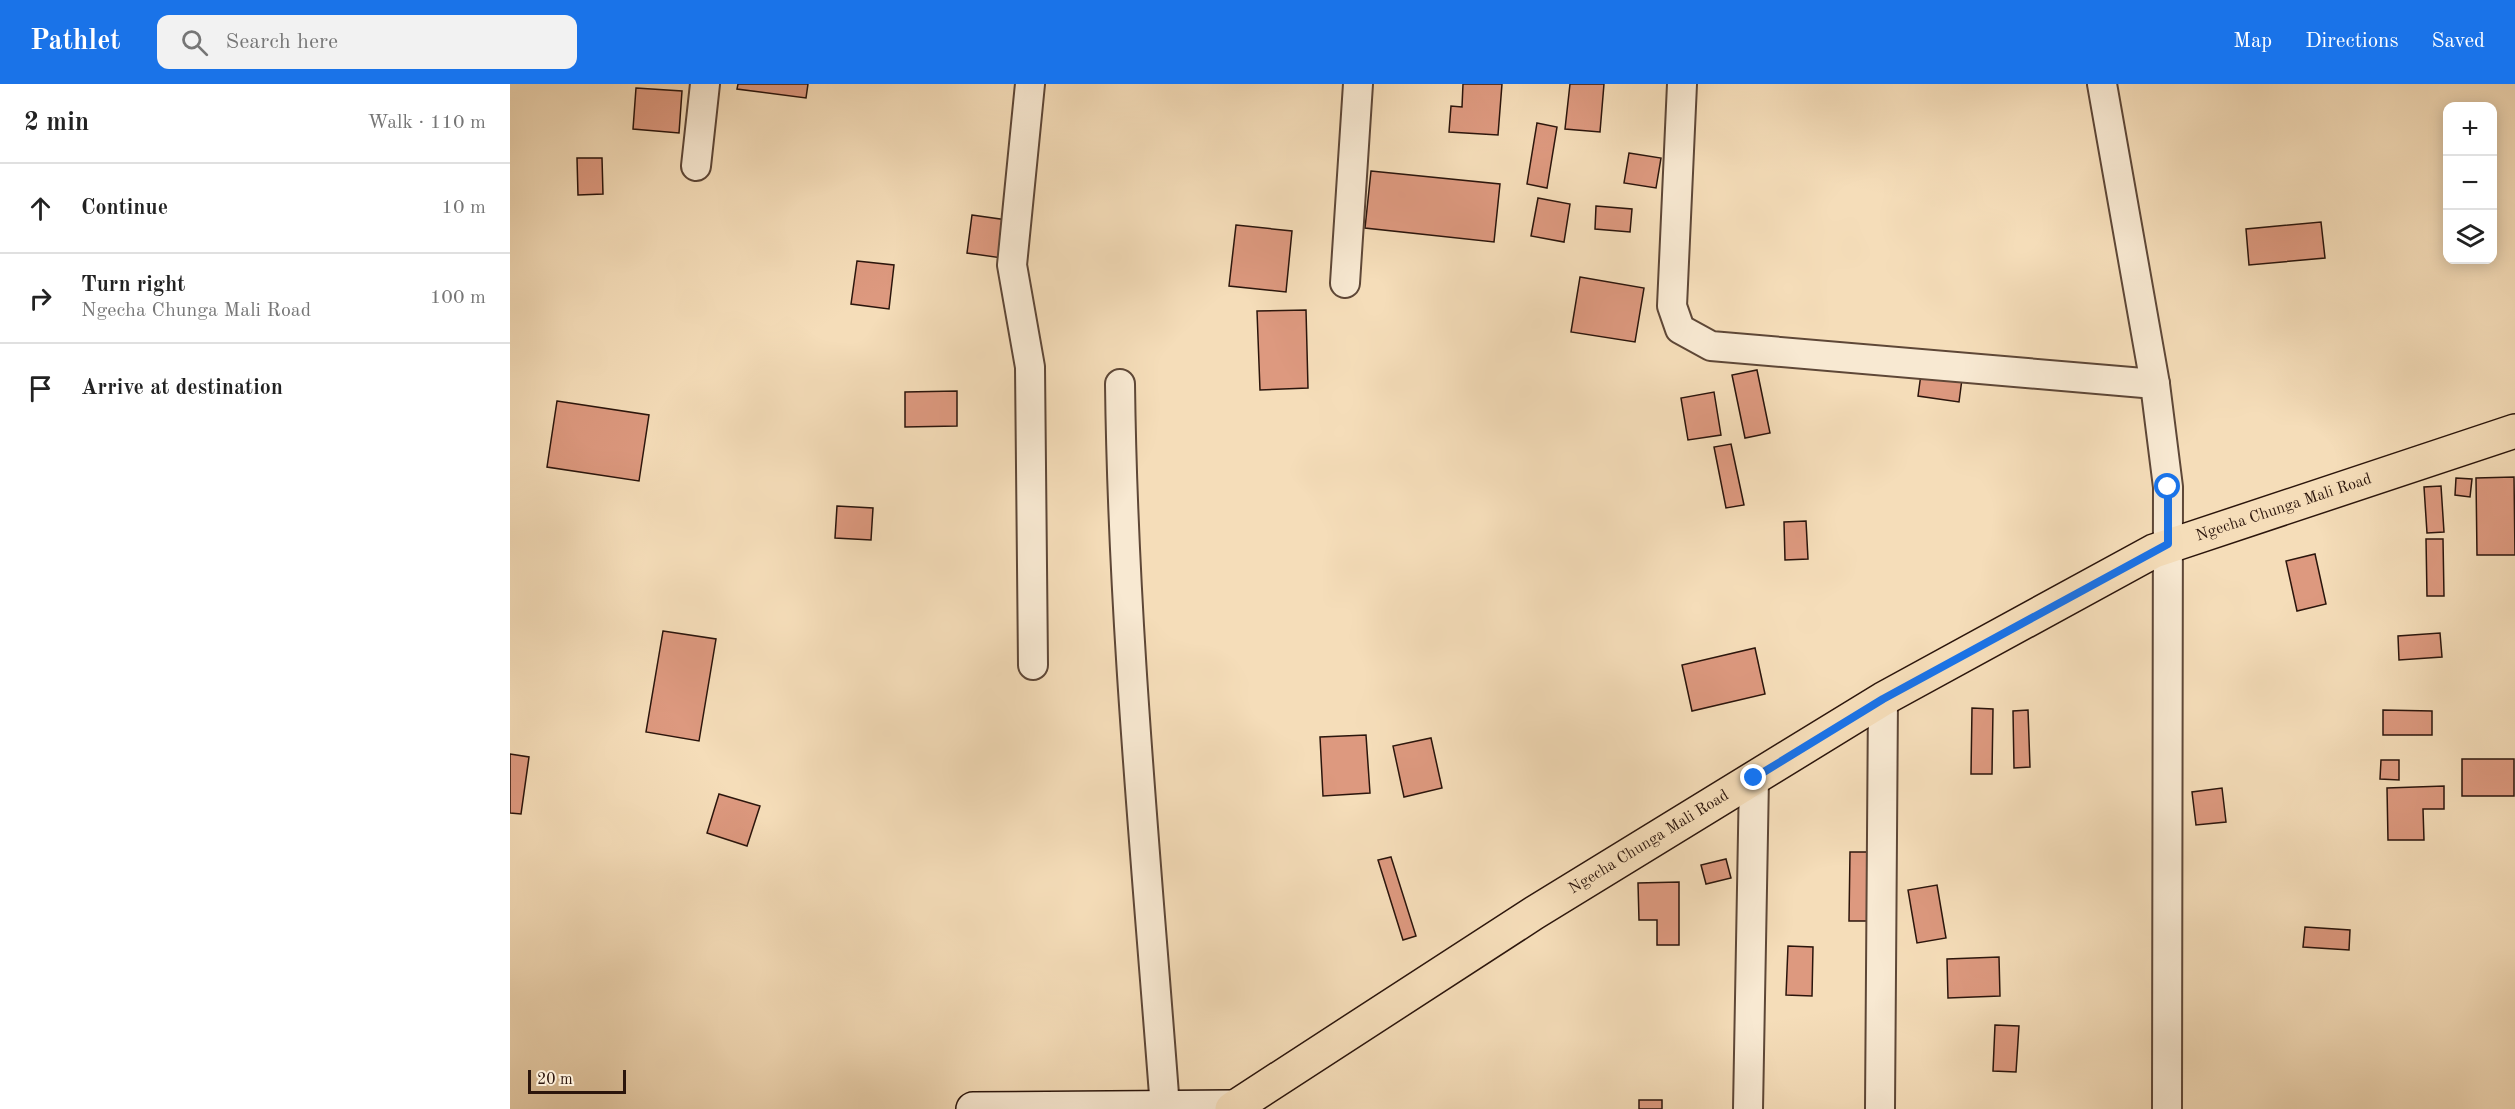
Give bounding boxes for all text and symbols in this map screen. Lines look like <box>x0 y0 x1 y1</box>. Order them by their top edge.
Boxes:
search box <box>157 15 577 69</box>
icon: search <box>178 26 211 59</box>
text: Pathlet <box>30 28 121 56</box>
text: Search here <box>226 31 338 53</box>
text: Map <box>2233 31 2272 52</box>
text: Directions <box>2305 31 2399 52</box>
text: Saved <box>2432 31 2485 52</box>
map controls <box>2443 102 2497 264</box>
button: + <box>2443 102 2497 156</box>
text: 2 min <box>24 110 89 136</box>
text: Walk · 110 m <box>367 113 486 133</box>
button: − <box>2443 156 2497 210</box>
icon: ahead <box>24 192 57 225</box>
text: Continue <box>81 197 168 219</box>
text: 10 m <box>441 198 486 218</box>
button: layers <box>2443 210 2497 264</box>
text: Turn right <box>81 274 185 296</box>
icon: right <box>24 282 57 315</box>
text: 100 m <box>430 288 486 308</box>
text: Ngecha Chunga Mali Road <box>81 301 311 321</box>
icon: arrive <box>24 372 57 405</box>
text: Arrive at destination <box>81 377 283 399</box>
street label: Ngecha Chunga Mali Road <box>2194 471 2374 544</box>
route start <box>2154 473 2180 499</box>
route end <box>1740 764 1766 790</box>
street label: Ngecha Chunga Mali Road <box>1566 787 1732 897</box>
scale bar <box>528 1067 626 1094</box>
text: 20 m <box>537 1072 573 1088</box>

